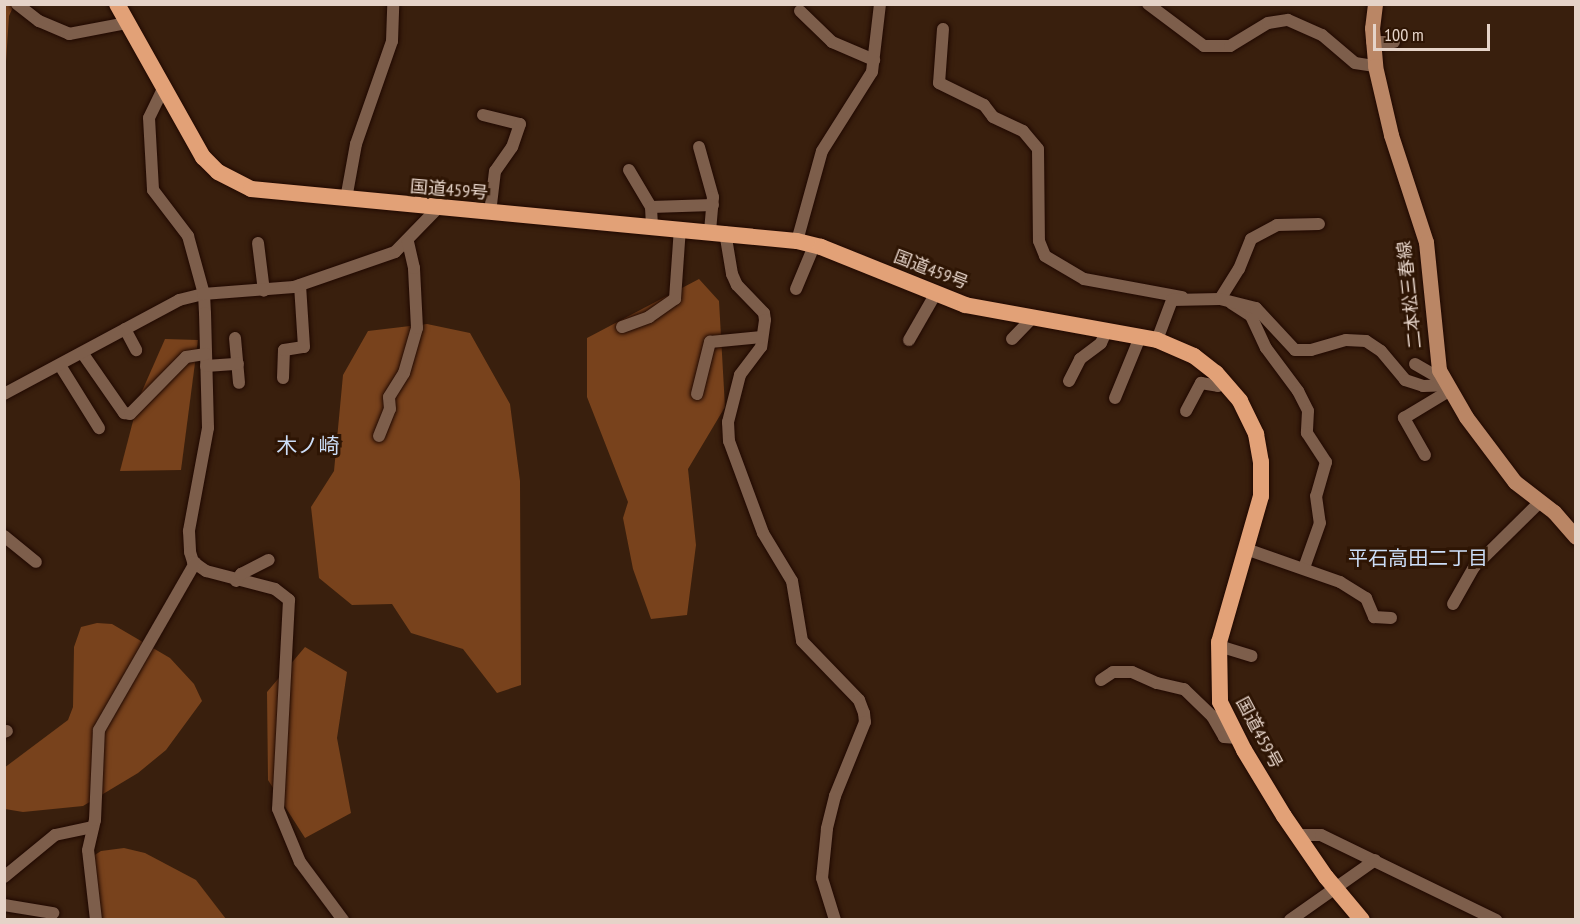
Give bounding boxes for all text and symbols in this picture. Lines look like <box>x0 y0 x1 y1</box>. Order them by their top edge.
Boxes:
scale bar <box>1376 12 1493 50</box>
text: 100 m <box>1384 23 1424 46</box>
street label: 国道459号 <box>409 176 489 204</box>
street label: 二本松三春線 <box>1394 240 1426 350</box>
street label: 国道459号 <box>891 246 971 294</box>
district label: 木ノ崎 <box>277 433 339 459</box>
district label: 平石高田二丁目 <box>1348 546 1488 570</box>
street label: 国道459号 <box>1231 693 1287 773</box>

